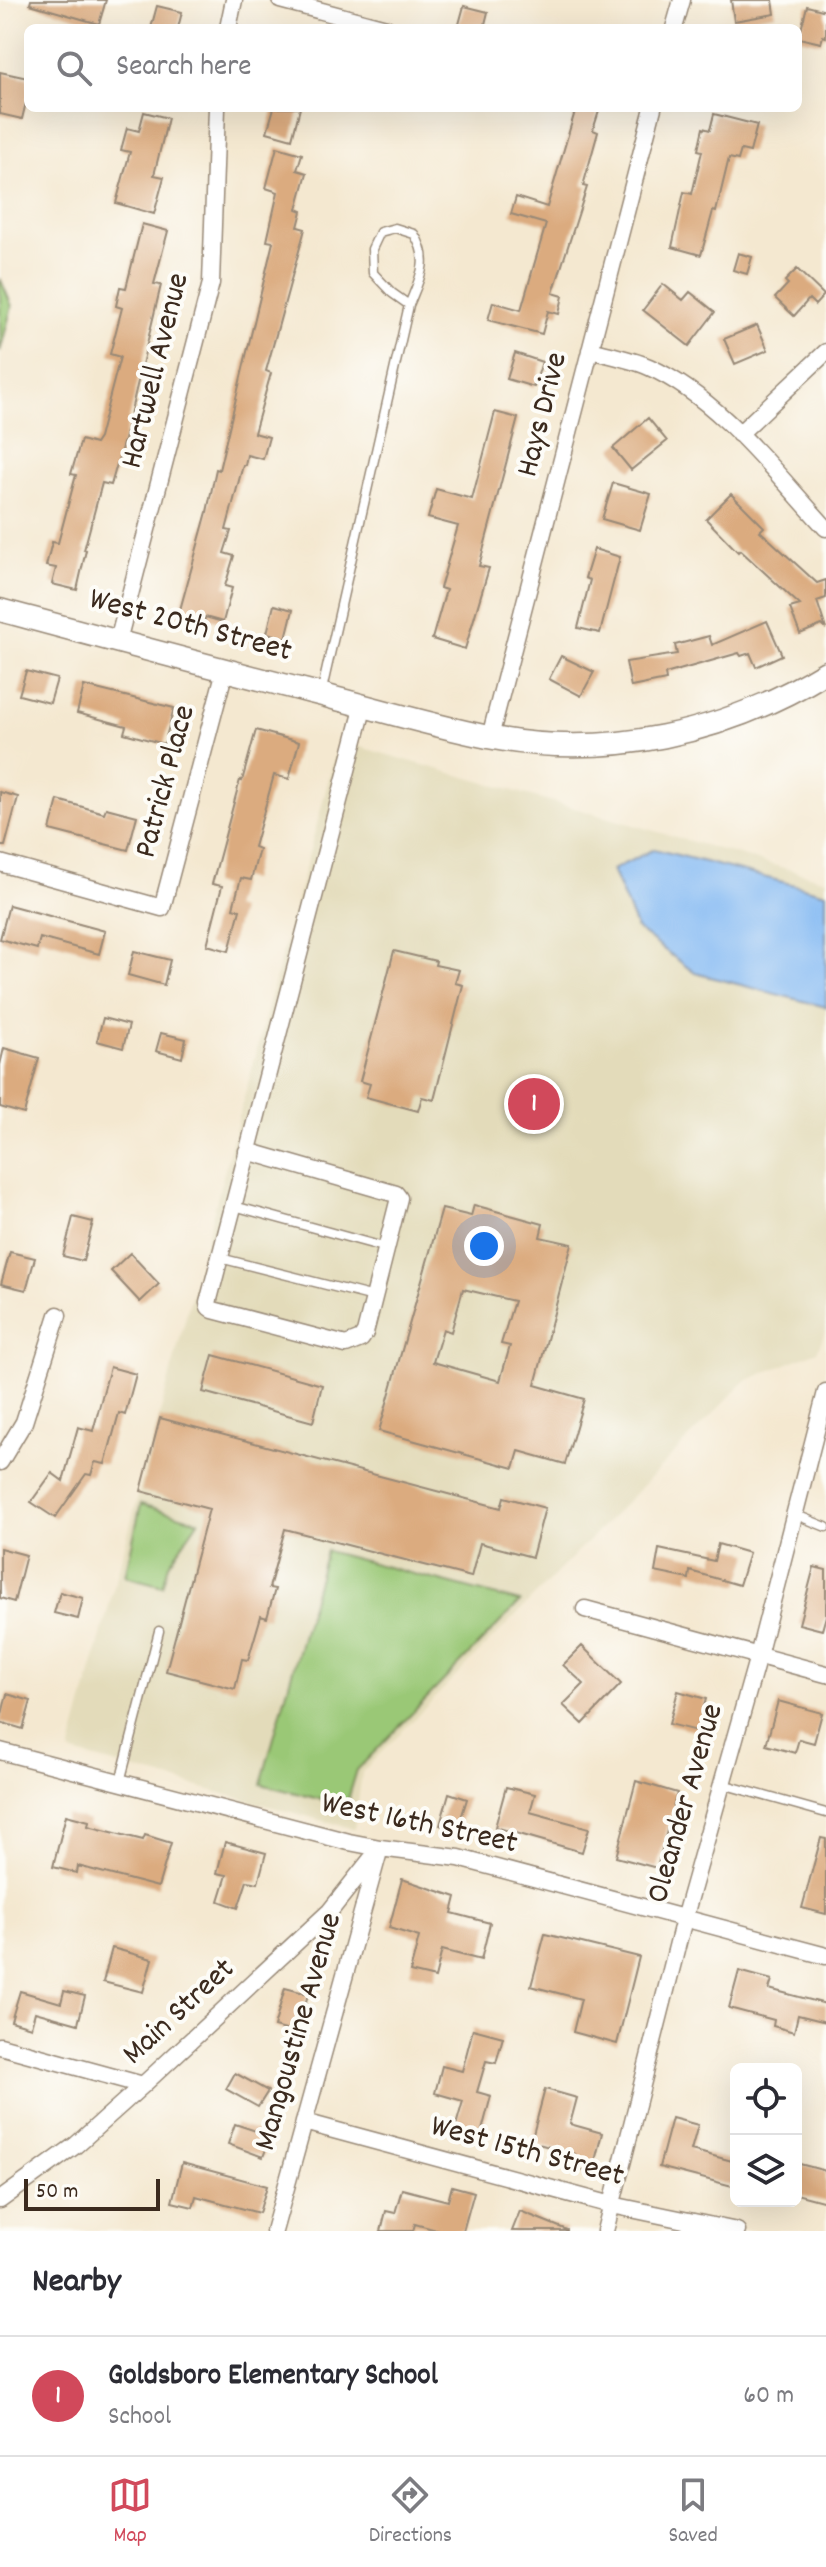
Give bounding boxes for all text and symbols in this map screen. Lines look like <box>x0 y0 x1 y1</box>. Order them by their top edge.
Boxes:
search box <box>24 24 802 112</box>
icon: search <box>52 46 96 90</box>
text: Search here <box>116 47 252 90</box>
street label: Hartwell Avenue <box>111 268 203 474</box>
street label: Hays Drive <box>506 348 582 482</box>
street label: West 20th Street <box>84 578 297 676</box>
street label: Patrick Place <box>125 700 209 864</box>
pin: 1 <box>508 1074 560 1134</box>
your location <box>464 1226 504 1266</box>
street label: Oleander Avenue <box>637 1699 737 1909</box>
street label: West 16th Street <box>317 1782 521 1868</box>
street label: Mangoustine Avenue <box>244 1908 356 2156</box>
street label: Main Street <box>113 1948 247 2077</box>
map controls <box>730 2063 802 2207</box>
button: locate <box>730 2063 802 2135</box>
street label: West 15th Street <box>425 2105 629 2201</box>
button: layers <box>730 2135 802 2207</box>
scale bar <box>24 2175 160 2211</box>
text: 50 m <box>36 2177 78 2208</box>
text: Nearby <box>32 2259 121 2308</box>
text: Goldsboro Elementary School <box>108 2356 438 2399</box>
text: 1 <box>55 2378 61 2415</box>
text: 60 m <box>743 2378 794 2415</box>
text: School <box>108 2399 171 2436</box>
tab: Map <box>108 2473 152 2552</box>
tab: Directions <box>369 2473 452 2552</box>
tab: Saved <box>669 2473 718 2552</box>

